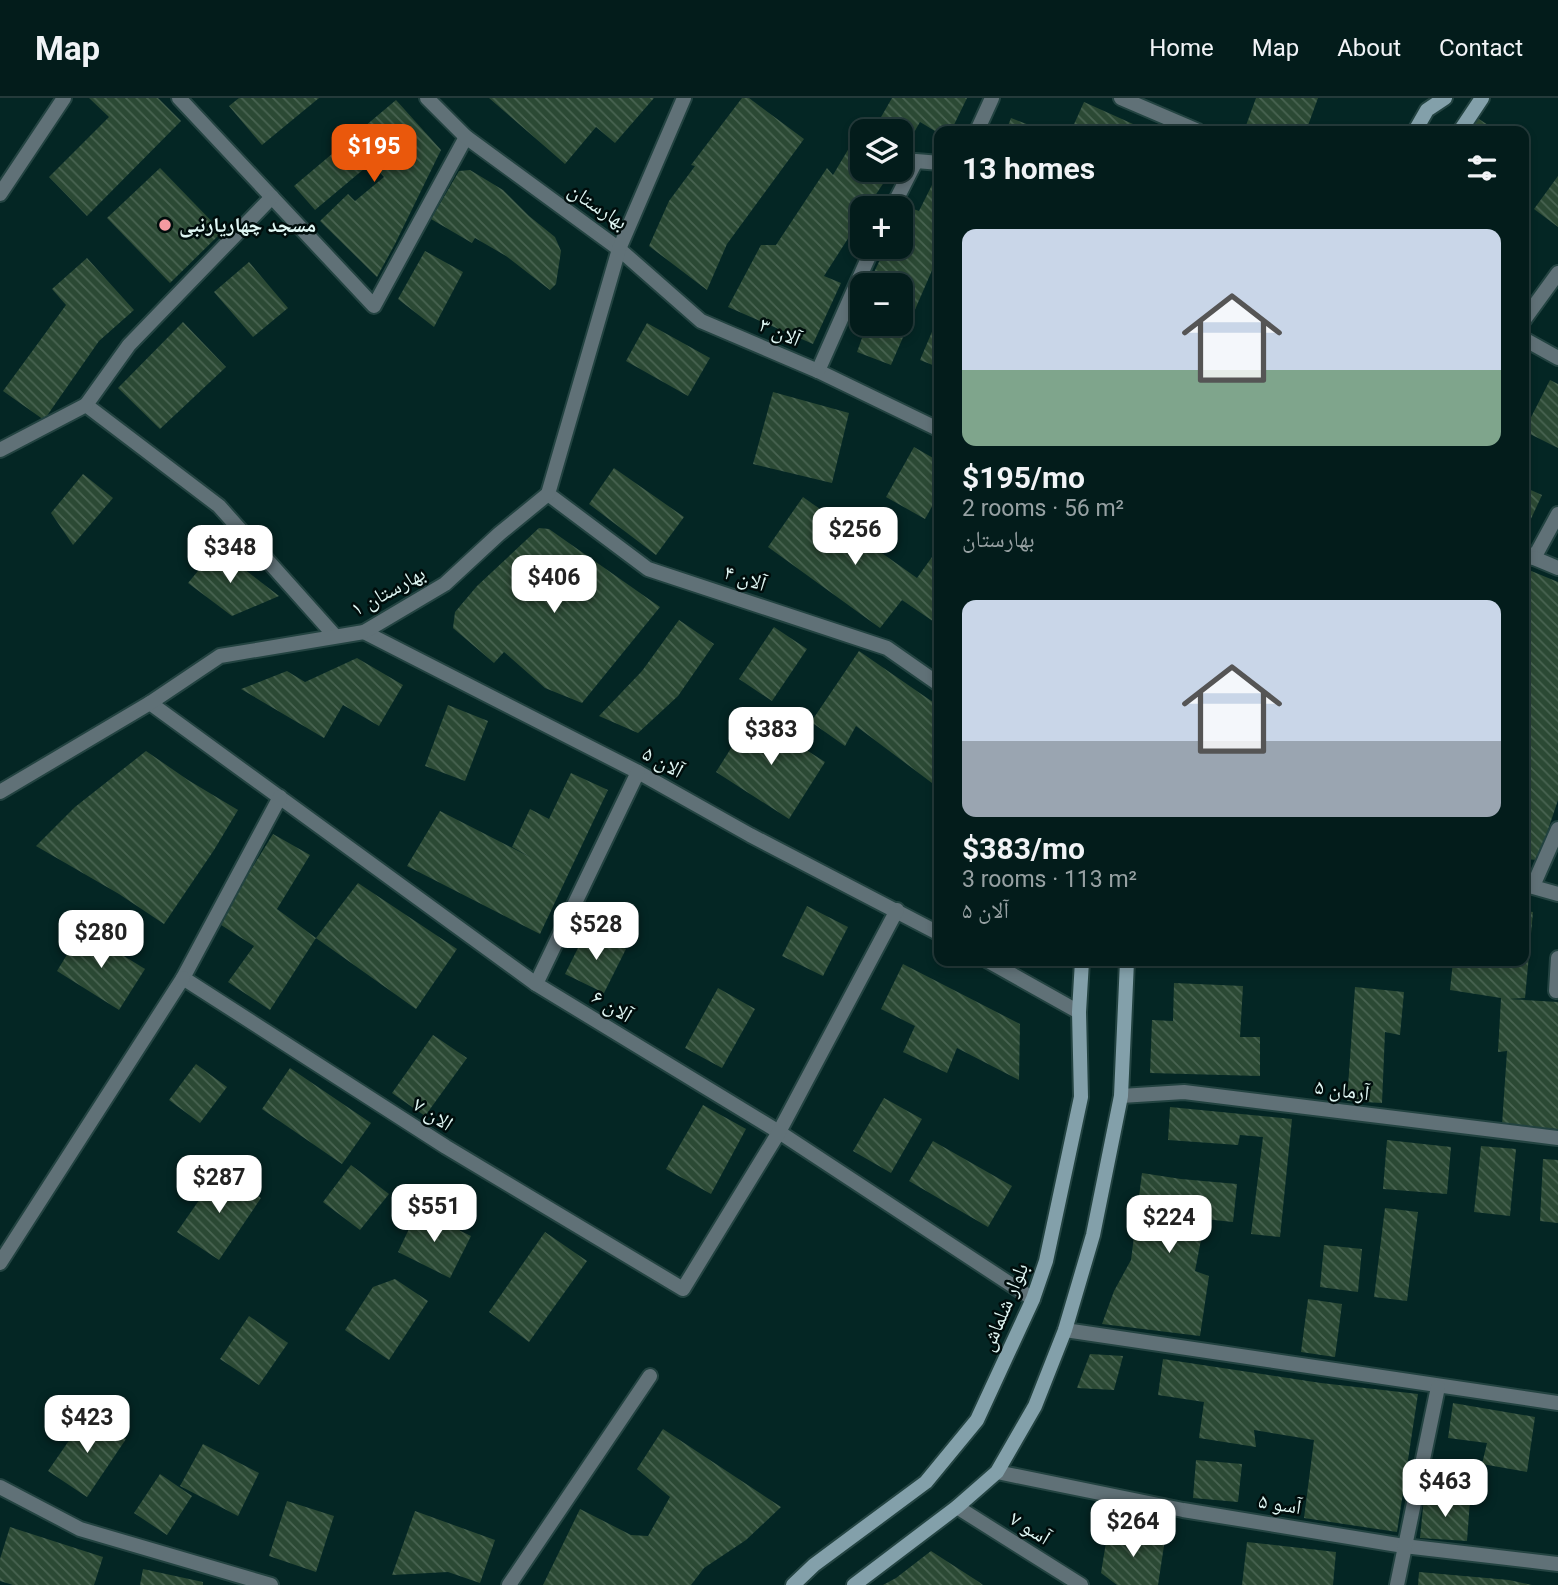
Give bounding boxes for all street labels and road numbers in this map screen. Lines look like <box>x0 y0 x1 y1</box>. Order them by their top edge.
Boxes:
street label: بهارستان <box>564 178 632 234</box>
street label: آلان ۳ <box>756 313 805 352</box>
street label: آلان ۴ <box>721 560 770 596</box>
street label: بهارستان ۱ <box>347 561 429 621</box>
street label: آلان ۵ <box>638 741 688 783</box>
street label: آلان ۶ <box>587 985 637 1028</box>
street label: آرمان ۵ <box>1313 1075 1371 1105</box>
street label: الان ۷ <box>408 1092 458 1136</box>
street label: بلوار شلماش <box>975 1259 1034 1355</box>
street label: آسو ۵ <box>1257 1489 1304 1519</box>
street label: آسو ۷ <box>1005 1506 1055 1550</box>

